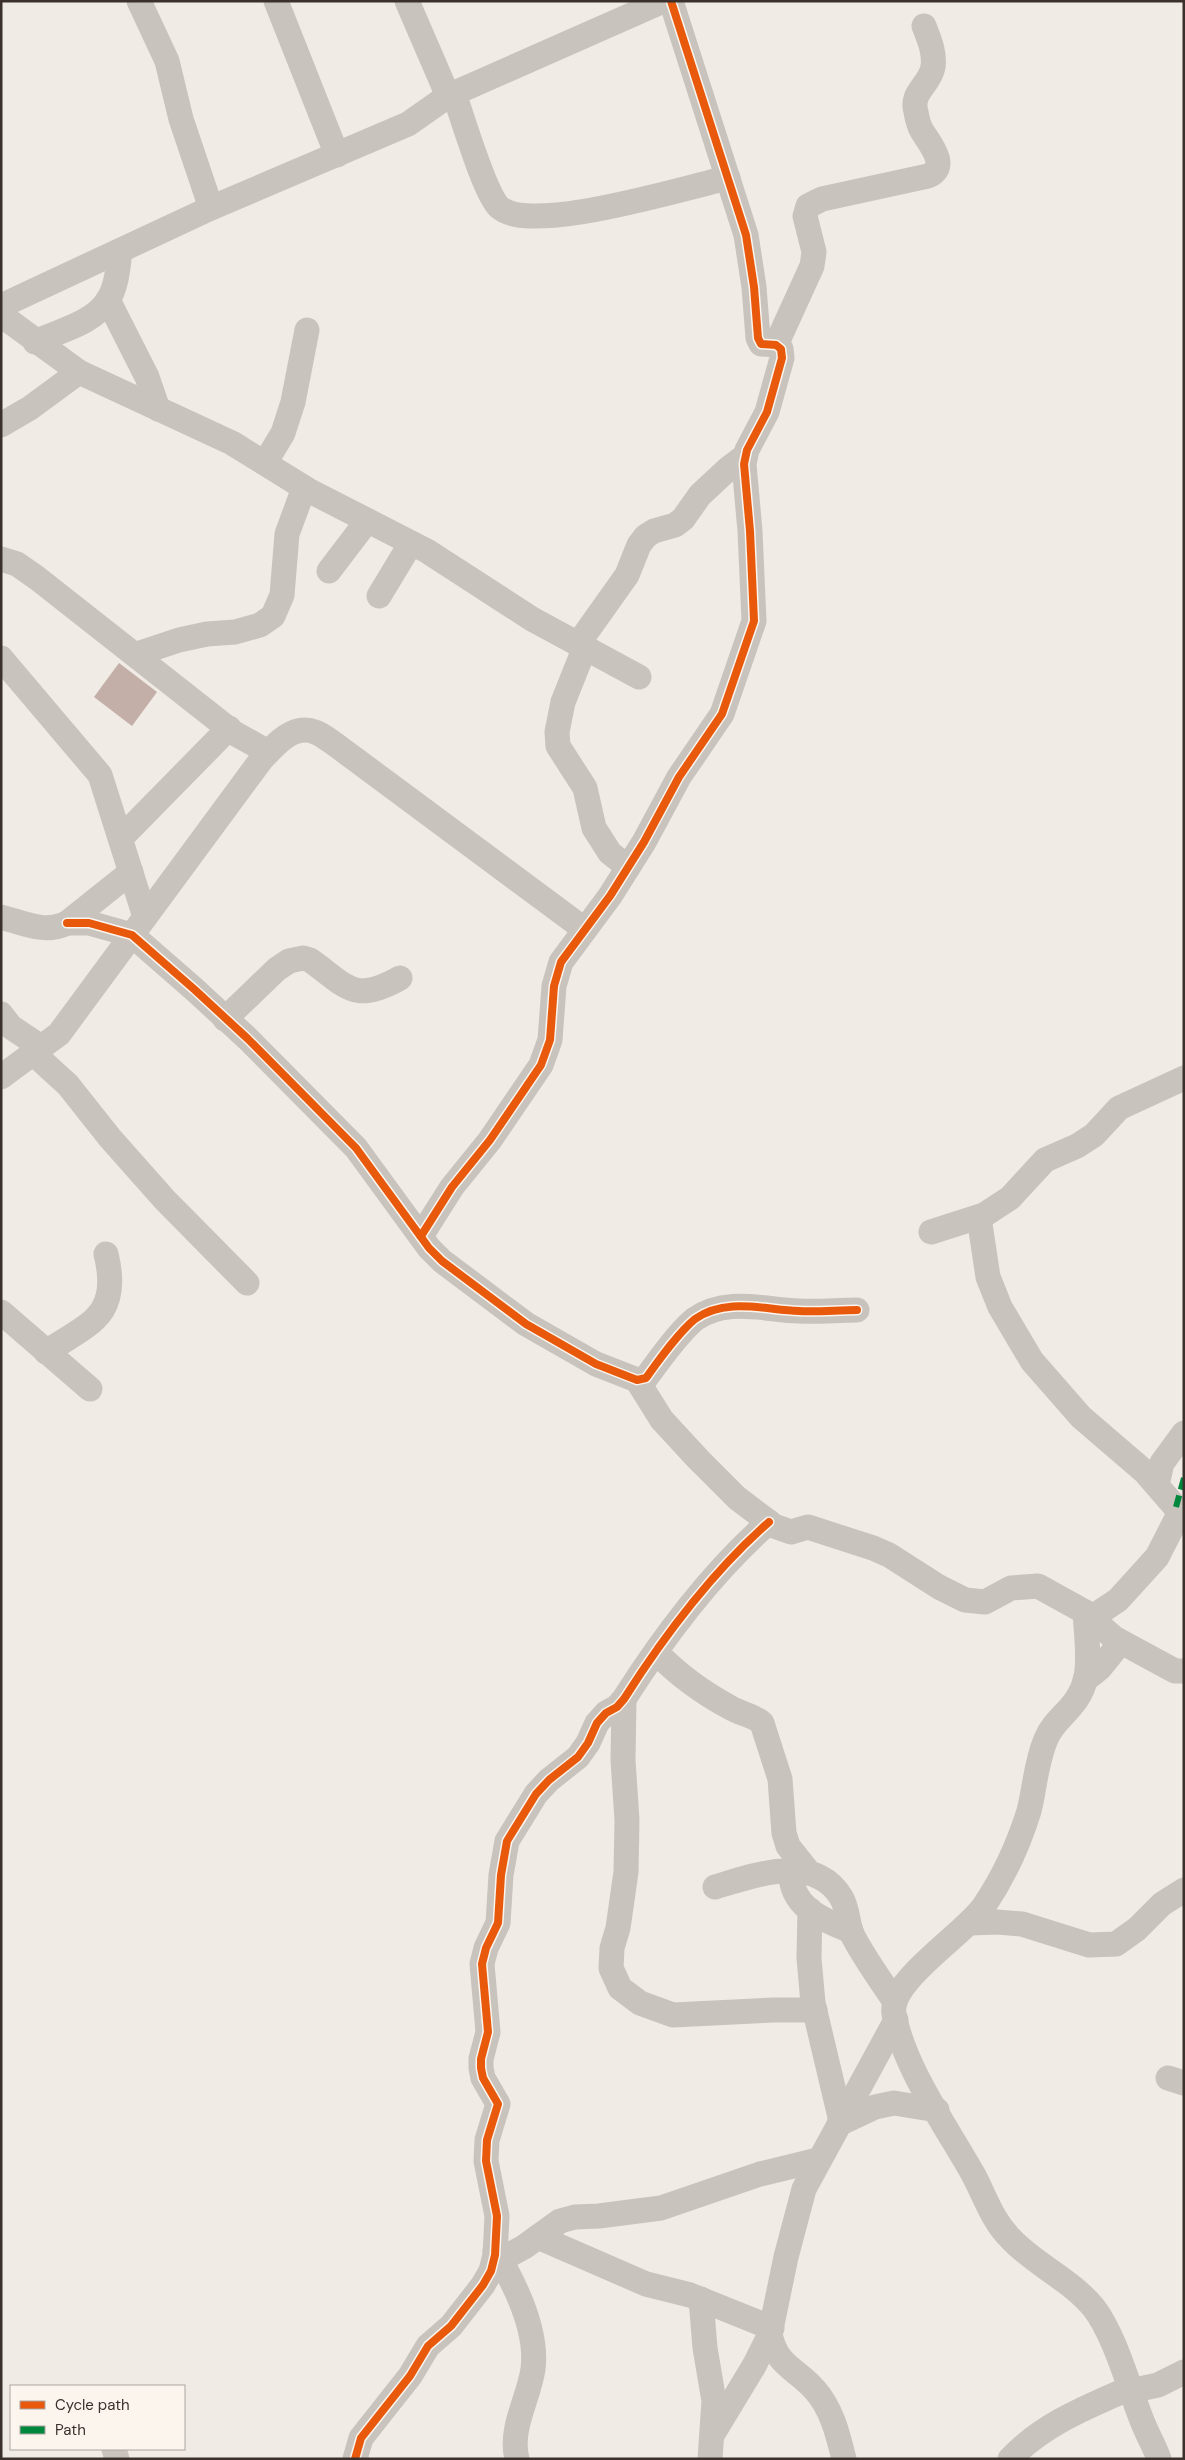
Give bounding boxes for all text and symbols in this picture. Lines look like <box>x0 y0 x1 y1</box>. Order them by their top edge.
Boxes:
legend <box>10 2385 185 2450</box>
text: Cycle path <box>55 2395 130 2415</box>
text: Path <box>55 2420 86 2440</box>

